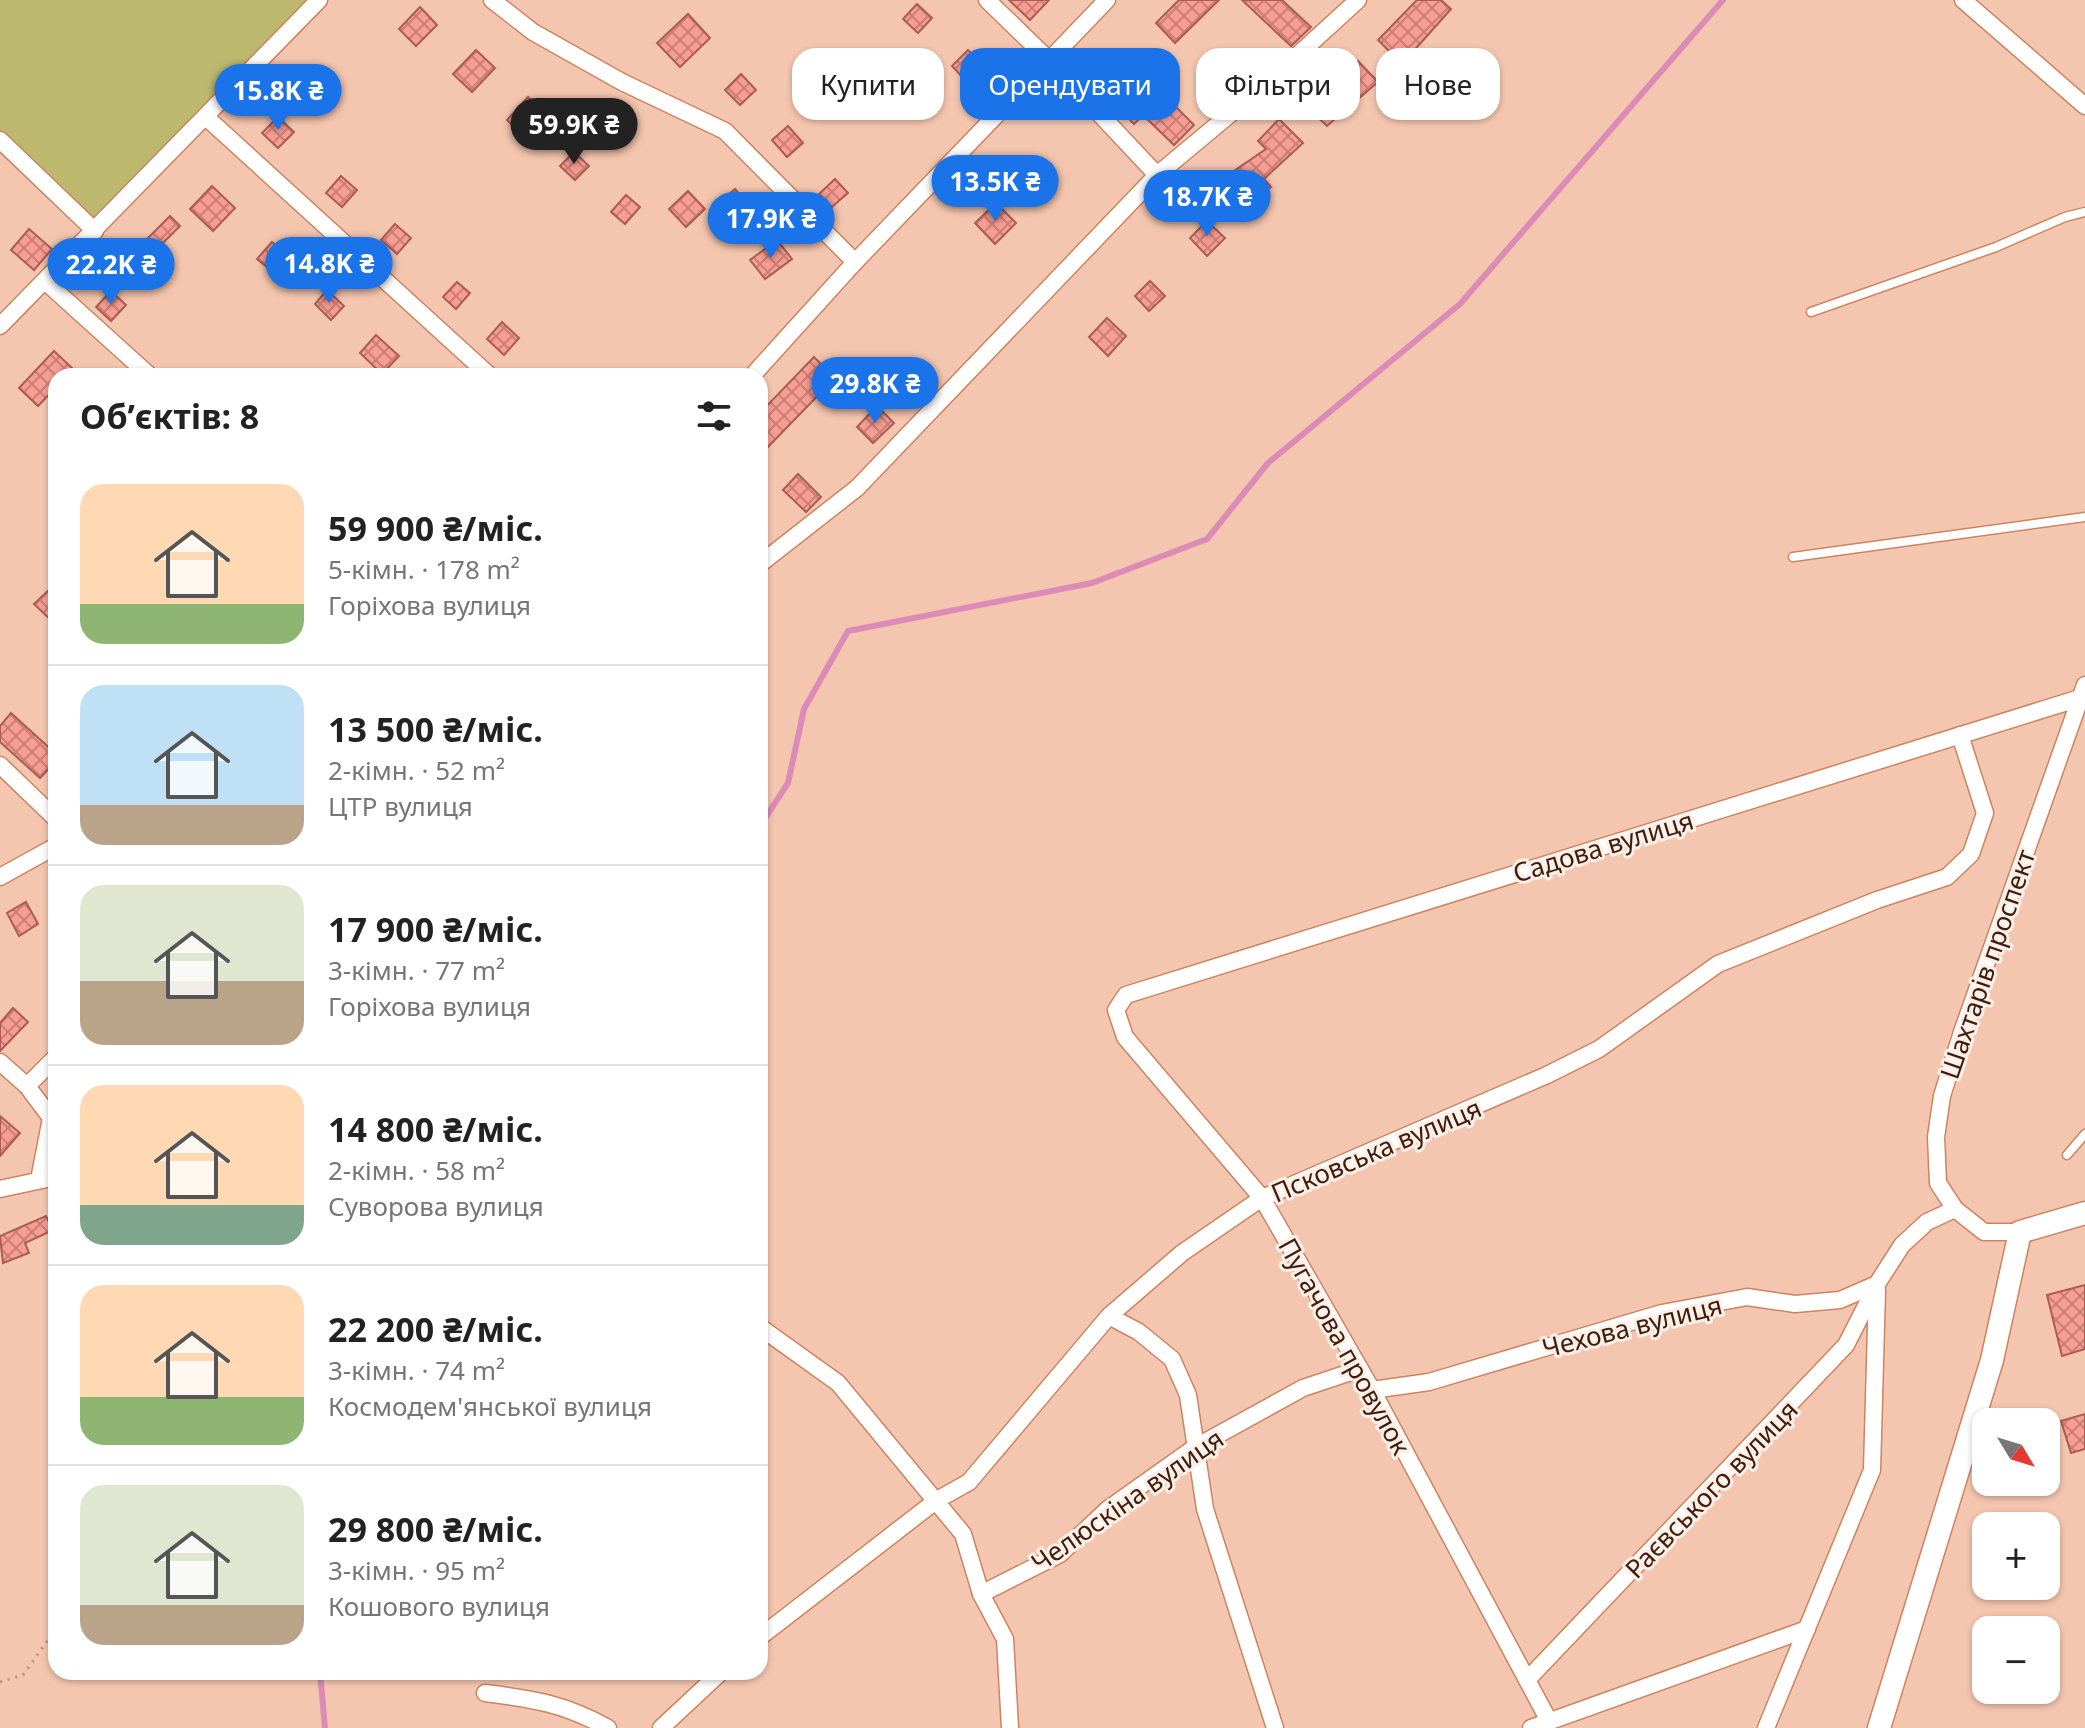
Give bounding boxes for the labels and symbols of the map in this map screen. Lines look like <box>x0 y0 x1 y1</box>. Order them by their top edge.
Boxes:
pin: 15.8K ₴ <box>204 64 352 132</box>
pin: 59.9K ₴ <box>500 98 648 166</box>
pin: 13.5K ₴ <box>921 155 1069 223</box>
pin: 18.7K ₴ <box>1133 170 1281 238</box>
pin: 17.9K ₴ <box>697 192 845 260</box>
pin: 14.8K ₴ <box>255 237 403 305</box>
pin: 22.2K ₴ <box>37 238 185 306</box>
pin: 29.8K ₴ <box>801 357 949 425</box>
street label: Садова вулиця <box>1508 801 1698 891</box>
street label: Шахтарів проспект <box>1931 844 2043 1084</box>
street label: Псковська вулиця <box>1265 1089 1487 1211</box>
street label: Пугачова провулок <box>1270 1231 1420 1461</box>
street label: Чехова вулиця <box>1538 1286 1726 1366</box>
street label: Раєвського вулиця <box>1617 1392 1805 1586</box>
north arrow <box>1972 1408 2060 1496</box>
street label: Челюскіна вулиця <box>1024 1420 1230 1580</box>

